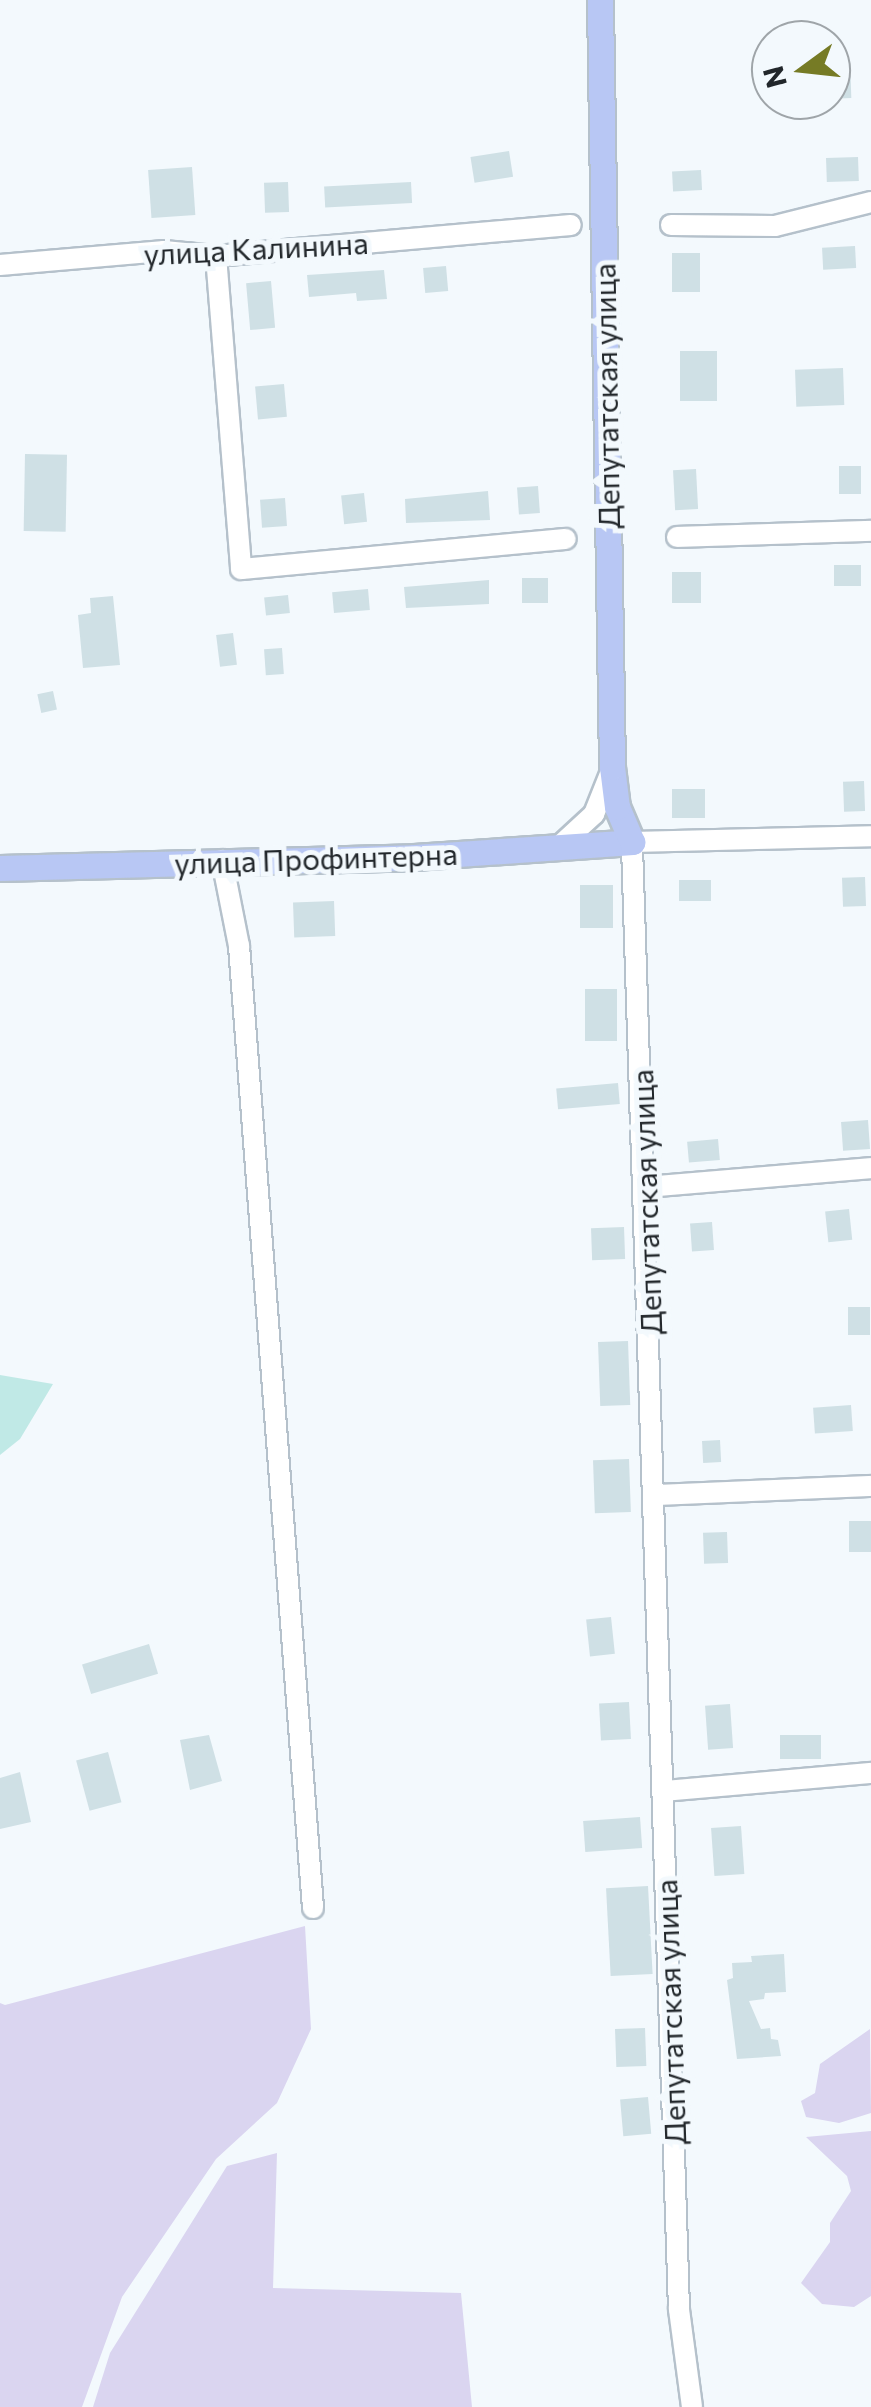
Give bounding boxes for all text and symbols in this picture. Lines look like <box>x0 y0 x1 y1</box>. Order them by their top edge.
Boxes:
north arrow <box>751 20 851 120</box>
text: N <box>755 63 793 92</box>
street label: улица Калинина <box>143 224 369 272</box>
street label: Депутатская улица <box>586 263 626 529</box>
street label: улица Профинтерна <box>174 835 458 881</box>
street label: Депутатская улица <box>623 1069 669 1335</box>
street label: Депутатская улица <box>647 1879 693 2145</box>

